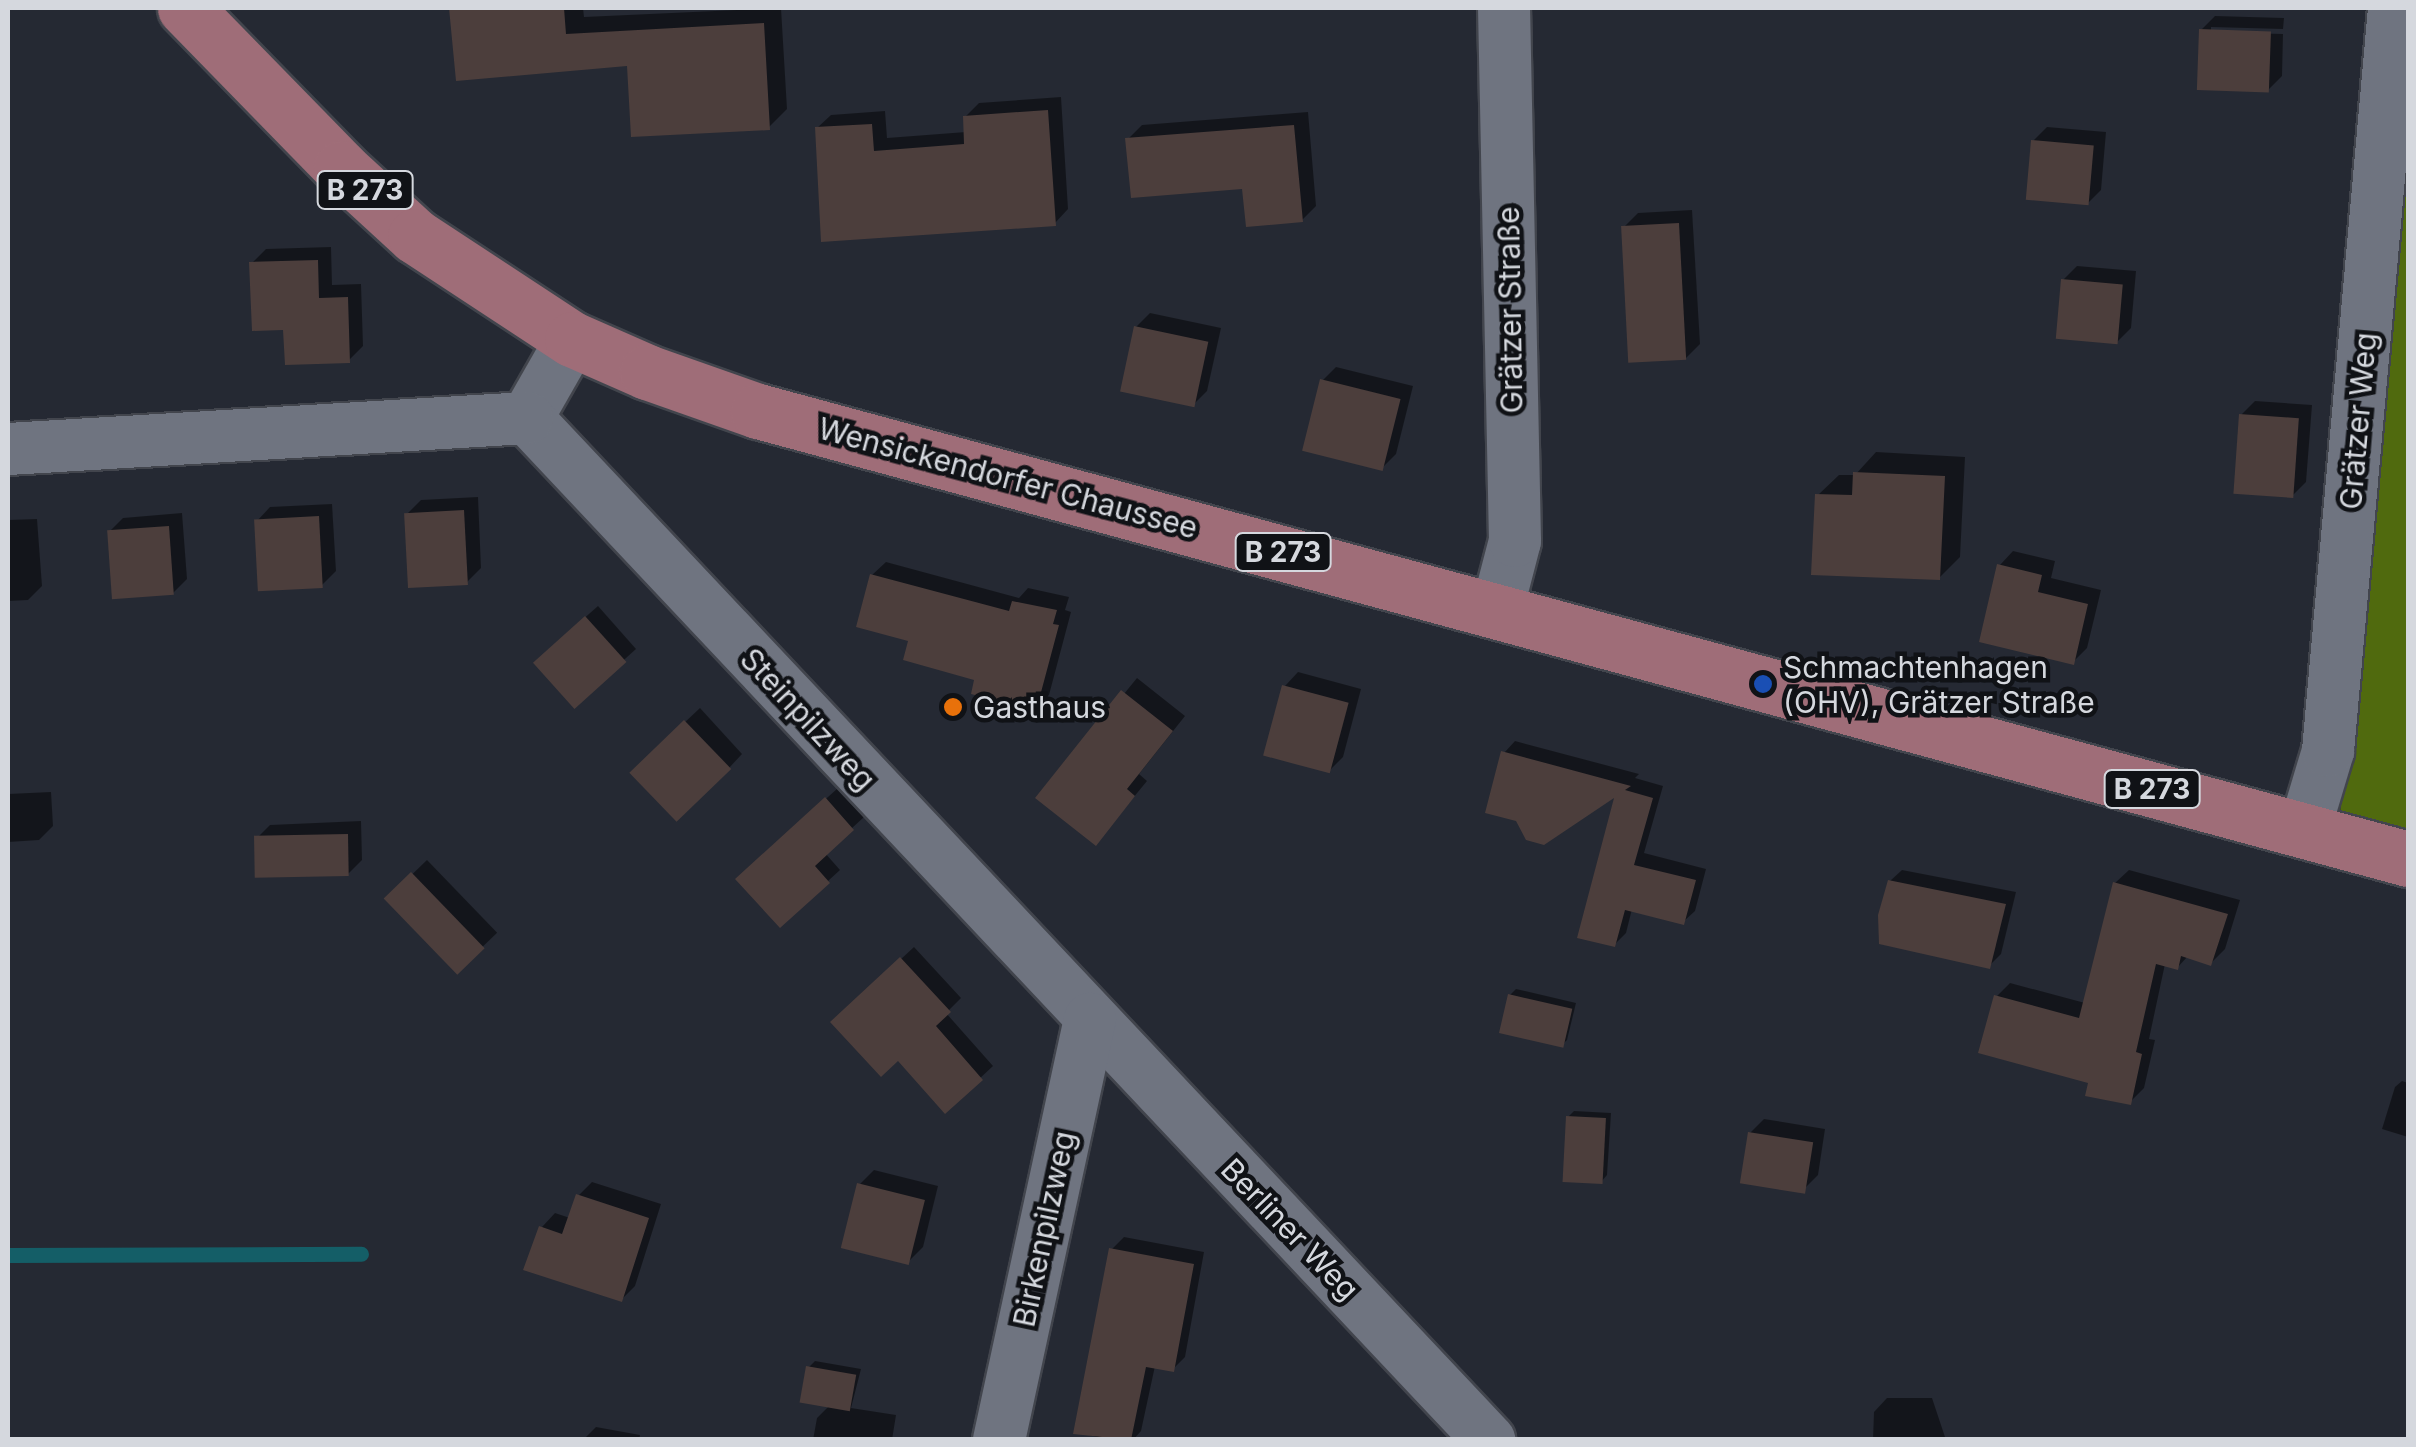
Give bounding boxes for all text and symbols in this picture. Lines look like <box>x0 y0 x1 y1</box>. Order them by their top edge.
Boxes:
road number: B 273 <box>315 167 415 213</box>
street label: Grätzer Straße <box>1490 206 1530 414</box>
street label: Grätzer Weg <box>2332 331 2384 511</box>
street label: Wensickendorfer Chaussee <box>815 410 1201 546</box>
road number: B 273 <box>1233 529 1333 575</box>
street label: Steinpilzweg <box>733 641 883 797</box>
place label: Schmachtenhagen (OHV), Grätzer Straße <box>1783 649 2095 720</box>
marker: Schmachtenhagen (OHV), Grätzer Straße <box>1752 673 1774 695</box>
place label: Gasthaus <box>973 689 1106 725</box>
marker: Gasthaus <box>942 696 964 718</box>
road number: B 273 <box>2102 766 2202 812</box>
street label: Birkenpilzweg <box>1006 1128 1082 1330</box>
street label: Berliner Weg <box>1214 1151 1366 1307</box>

